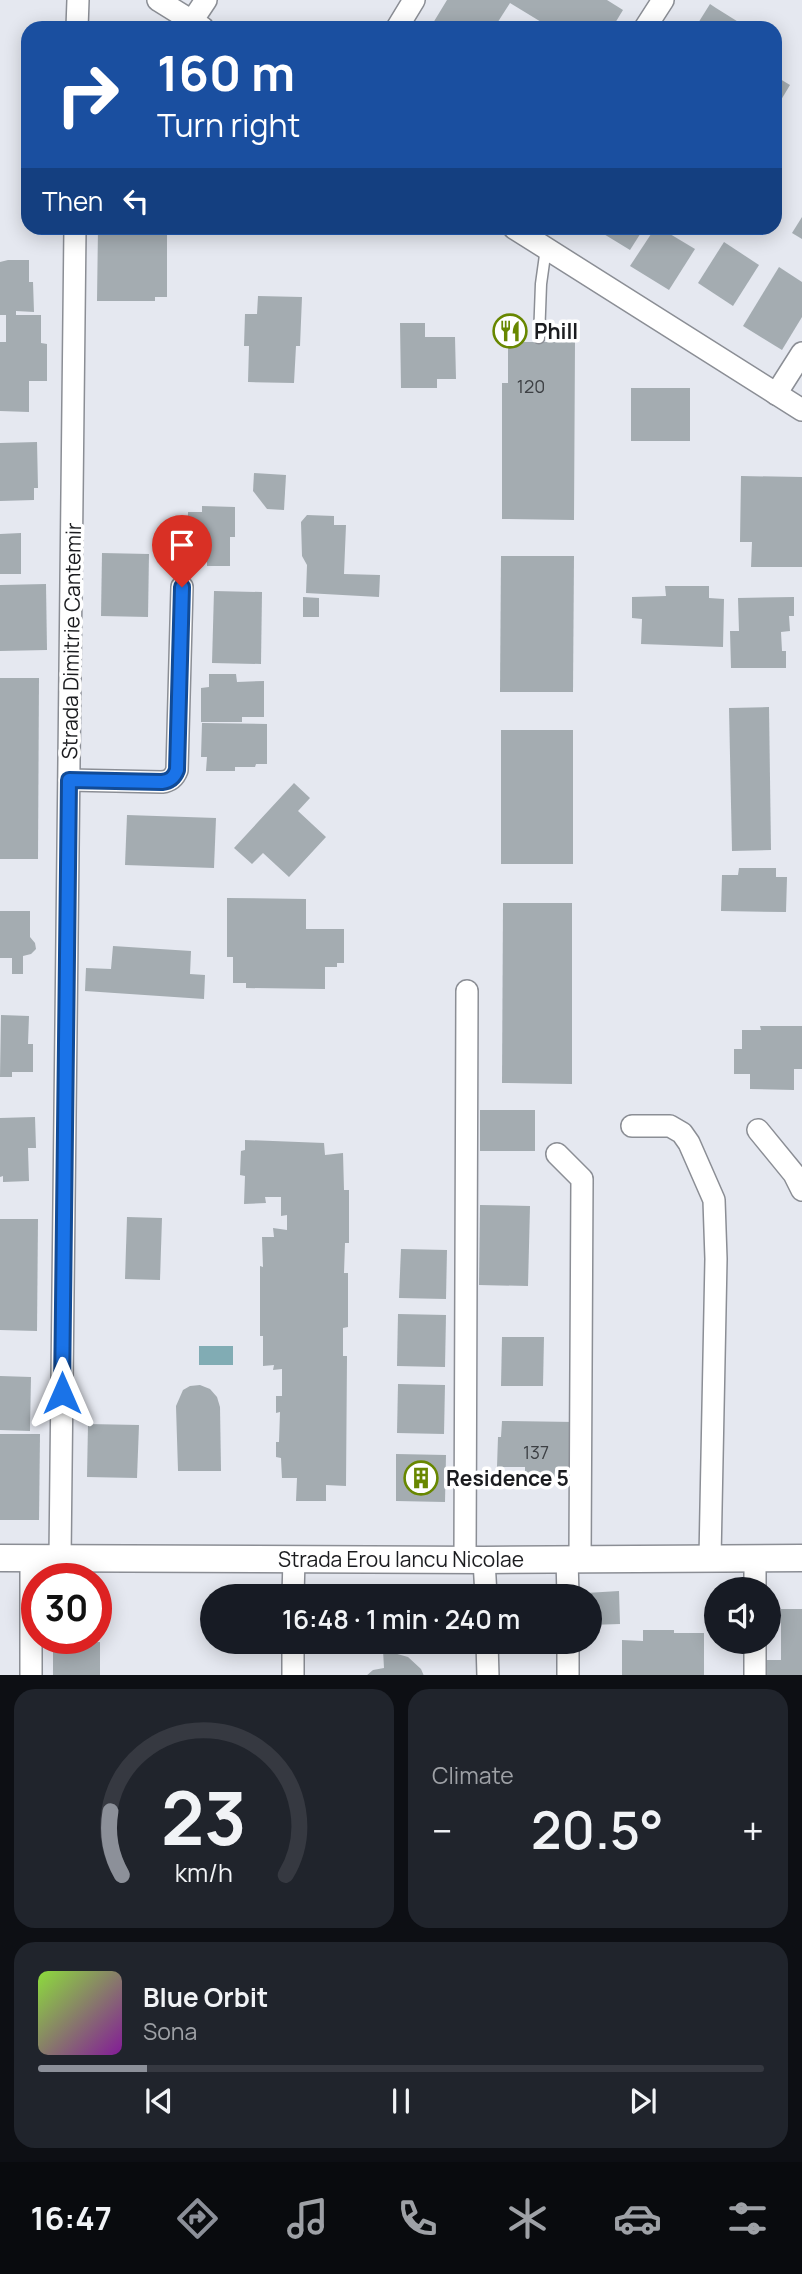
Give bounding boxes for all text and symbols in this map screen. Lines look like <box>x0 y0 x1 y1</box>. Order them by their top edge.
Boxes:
text: 160 m <box>157 39 295 106</box>
icon: right <box>42 49 133 140</box>
text: Turn right <box>157 103 300 147</box>
icon: left <box>117 182 155 220</box>
text: Then <box>42 183 103 219</box>
restaurant icon: Phill <box>491 312 529 350</box>
place label: Phill <box>534 317 578 345</box>
house number: 120 <box>517 374 545 398</box>
pin <box>152 515 212 587</box>
street label: Strada Dimitrie Cantemir <box>55 522 87 760</box>
icon: arrive <box>163 526 201 564</box>
position arrow <box>25 1356 99 1430</box>
house number: 137 <box>523 1440 549 1464</box>
building icon: Residence 5 <box>402 1459 440 1497</box>
place label: Residence 5 <box>446 1464 569 1492</box>
street label: Strada Erou Iancu Nicolae <box>278 1545 524 1573</box>
speed limit sign: 30 <box>21 1563 112 1654</box>
map controls <box>704 1577 781 1654</box>
button: sound <box>704 1577 781 1654</box>
text: 16:48 · 1 min · 240 m <box>282 1601 520 1637</box>
text: Climate <box>432 1759 514 1791</box>
text: 23 <box>161 1767 247 1867</box>
text: 20.5° <box>531 1794 664 1865</box>
text: − <box>432 1804 453 1856</box>
text: + <box>742 1804 764 1856</box>
text: km/h <box>175 1854 233 1889</box>
text: Blue Orbit <box>143 1979 268 2015</box>
text: Sona <box>143 2015 197 2047</box>
icon: previous <box>140 2082 178 2120</box>
icon: pause <box>382 2082 420 2120</box>
icon: next <box>624 2082 662 2120</box>
icon: directions <box>173 2194 222 2243</box>
icon: music <box>283 2194 332 2243</box>
icon: phone <box>393 2194 442 2243</box>
icon: climate <box>503 2194 552 2243</box>
icon: car <box>613 2194 662 2243</box>
icon: filters <box>723 2194 772 2243</box>
text: 16:47 <box>30 2196 112 2240</box>

